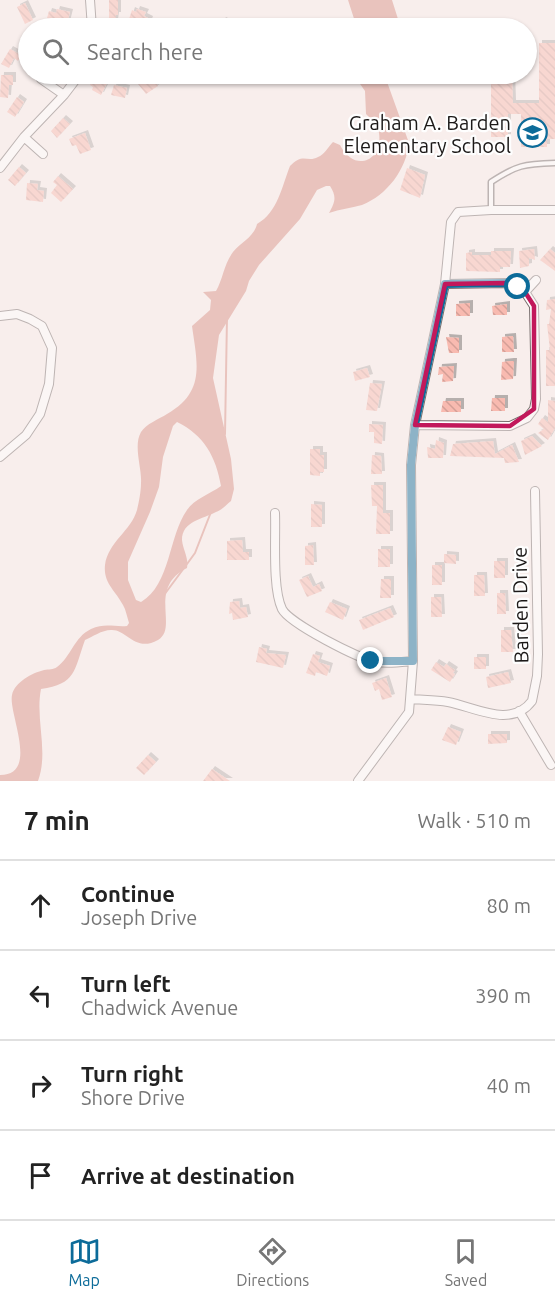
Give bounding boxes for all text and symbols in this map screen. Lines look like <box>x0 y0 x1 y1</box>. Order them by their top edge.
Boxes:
search box <box>18 18 537 84</box>
icon: search <box>39 35 72 68</box>
text: Search here <box>87 39 203 64</box>
place label: Graham A. Barden Elementary School <box>344 111 511 157</box>
school or university icon: Graham A. Barden Elementary School <box>516 117 548 149</box>
route start <box>504 273 530 299</box>
street label: Barden Drive <box>507 547 533 663</box>
route end <box>357 647 383 673</box>
text: 7 min <box>24 806 90 835</box>
text: Walk · 510 m <box>418 809 531 832</box>
text: Continue <box>81 881 175 906</box>
icon: ahead <box>24 889 57 922</box>
text: 80 m <box>487 894 531 917</box>
text: Joseph Drive <box>81 906 197 929</box>
text: Turn left <box>81 971 171 996</box>
icon: left <box>24 979 57 1012</box>
text: 390 m <box>475 984 531 1007</box>
text: Chadwick Avenue <box>81 996 238 1019</box>
text: Turn right <box>81 1061 183 1086</box>
icon: right <box>24 1069 57 1102</box>
text: 40 m <box>487 1074 531 1097</box>
text: Shore Drive <box>81 1086 185 1109</box>
icon: arrive <box>24 1159 57 1192</box>
text: Arrive at destination <box>81 1163 295 1188</box>
tab: Map <box>68 1235 101 1289</box>
tab: Directions <box>236 1235 309 1289</box>
tab: Saved <box>445 1235 487 1289</box>

